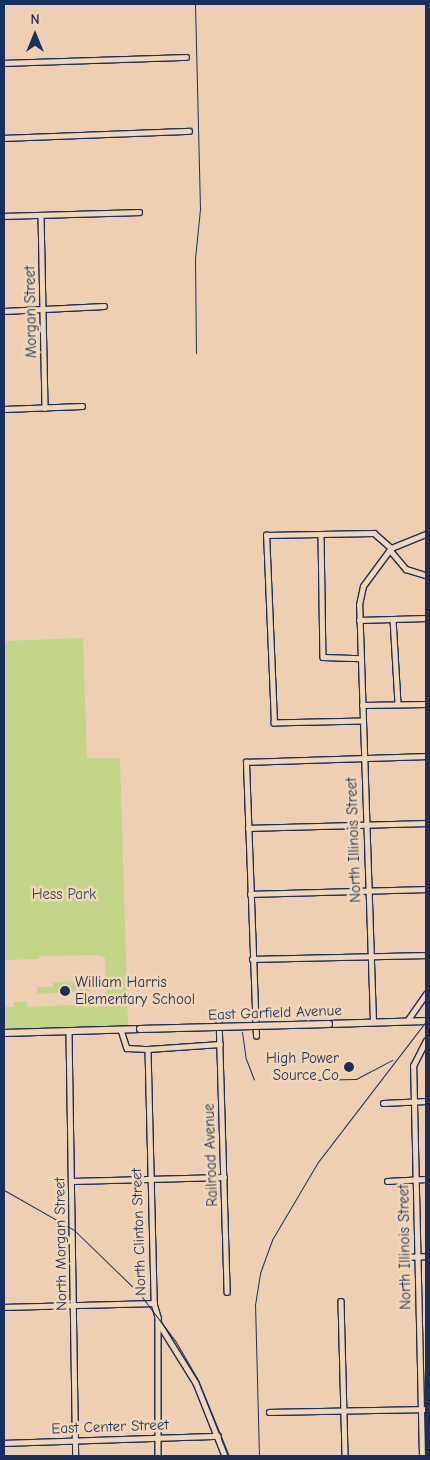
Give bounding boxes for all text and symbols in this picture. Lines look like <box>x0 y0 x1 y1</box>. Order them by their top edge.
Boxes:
north arrow <box>10 10 60 60</box>
text: N <box>30 11 40 28</box>
street label: Morgan Street <box>21 266 41 358</box>
street label: North Illinois Street <box>343 777 365 903</box>
park label: Hess Park <box>32 886 96 904</box>
place label: William Harris Elementary School <box>75 973 195 1008</box>
marker: William Harris Elementary School <box>59 985 71 997</box>
street label: East Garfield Avenue <box>208 1002 342 1024</box>
place label: High Power Source Co <box>266 1049 339 1084</box>
marker: High Power Source Co <box>343 1061 355 1073</box>
street label: Railroad Avenue <box>200 1103 222 1207</box>
street label: North Clinton Street <box>128 1168 150 1296</box>
street label: North Morgan Street <box>51 1177 71 1311</box>
street label: North Illinois Street <box>395 1184 415 1310</box>
street label: East Center Street <box>51 1416 169 1438</box>

